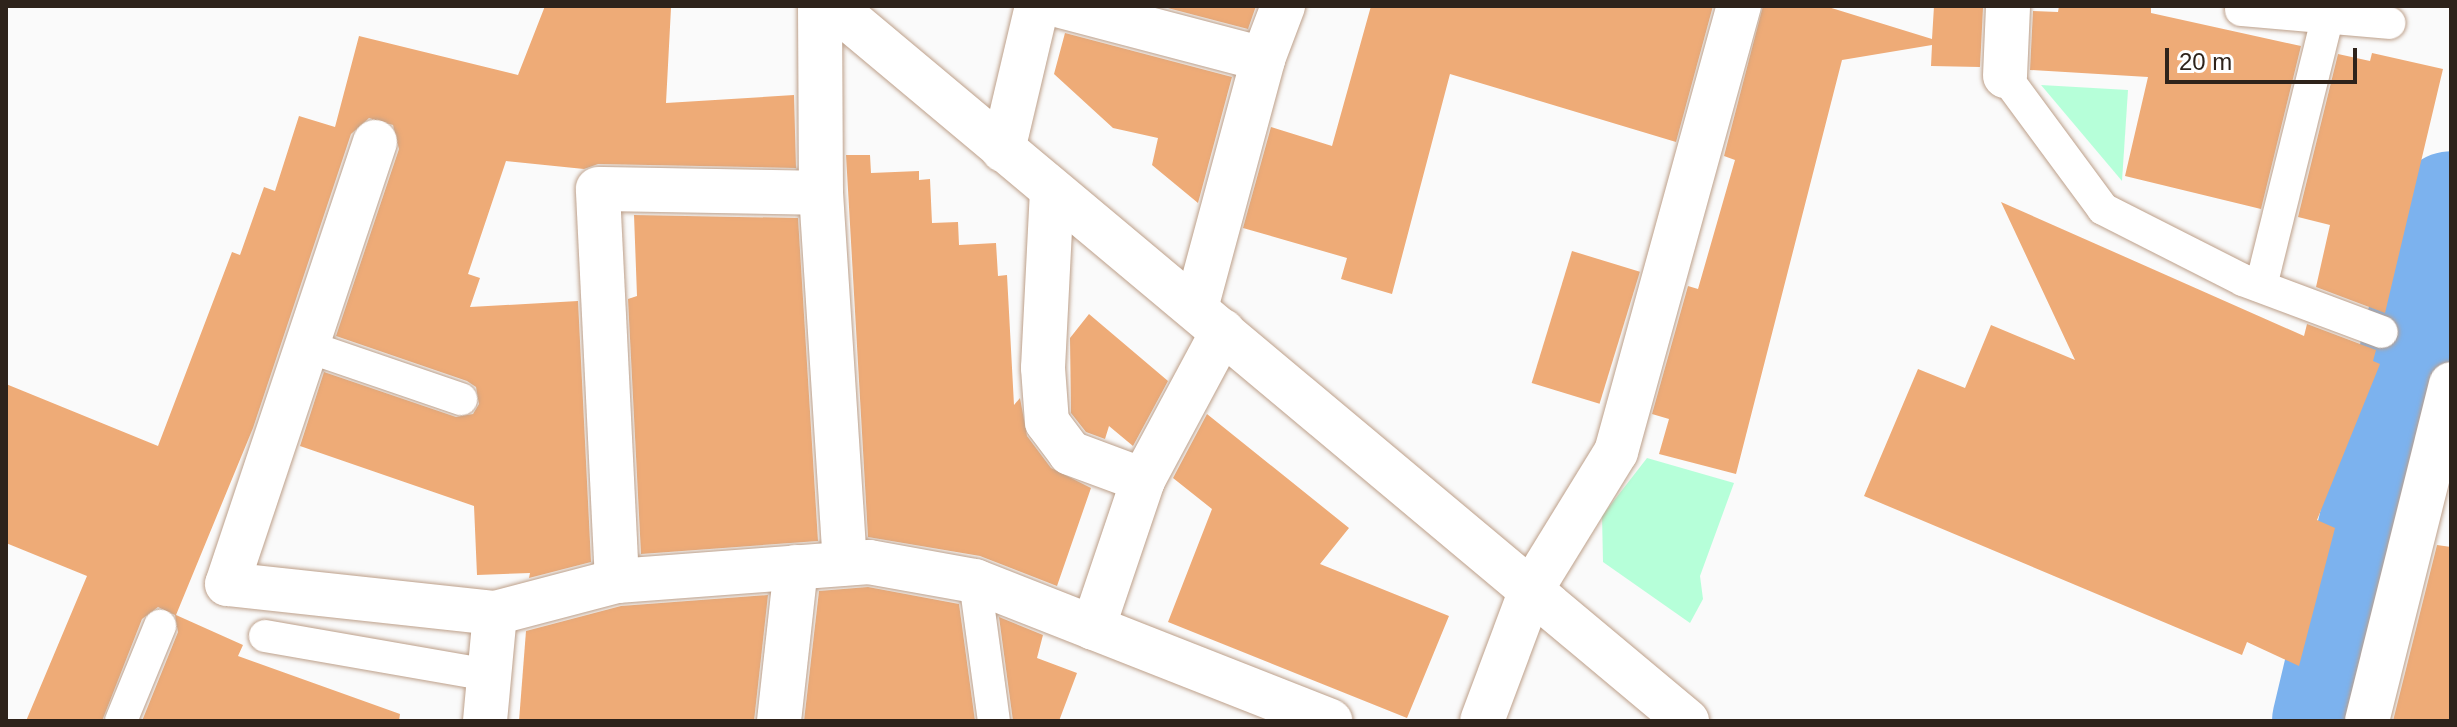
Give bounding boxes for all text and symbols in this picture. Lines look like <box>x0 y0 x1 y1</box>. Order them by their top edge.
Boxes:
scale bar <box>2169 32 2361 82</box>
text: 20 m <box>2179 48 2232 75</box>

